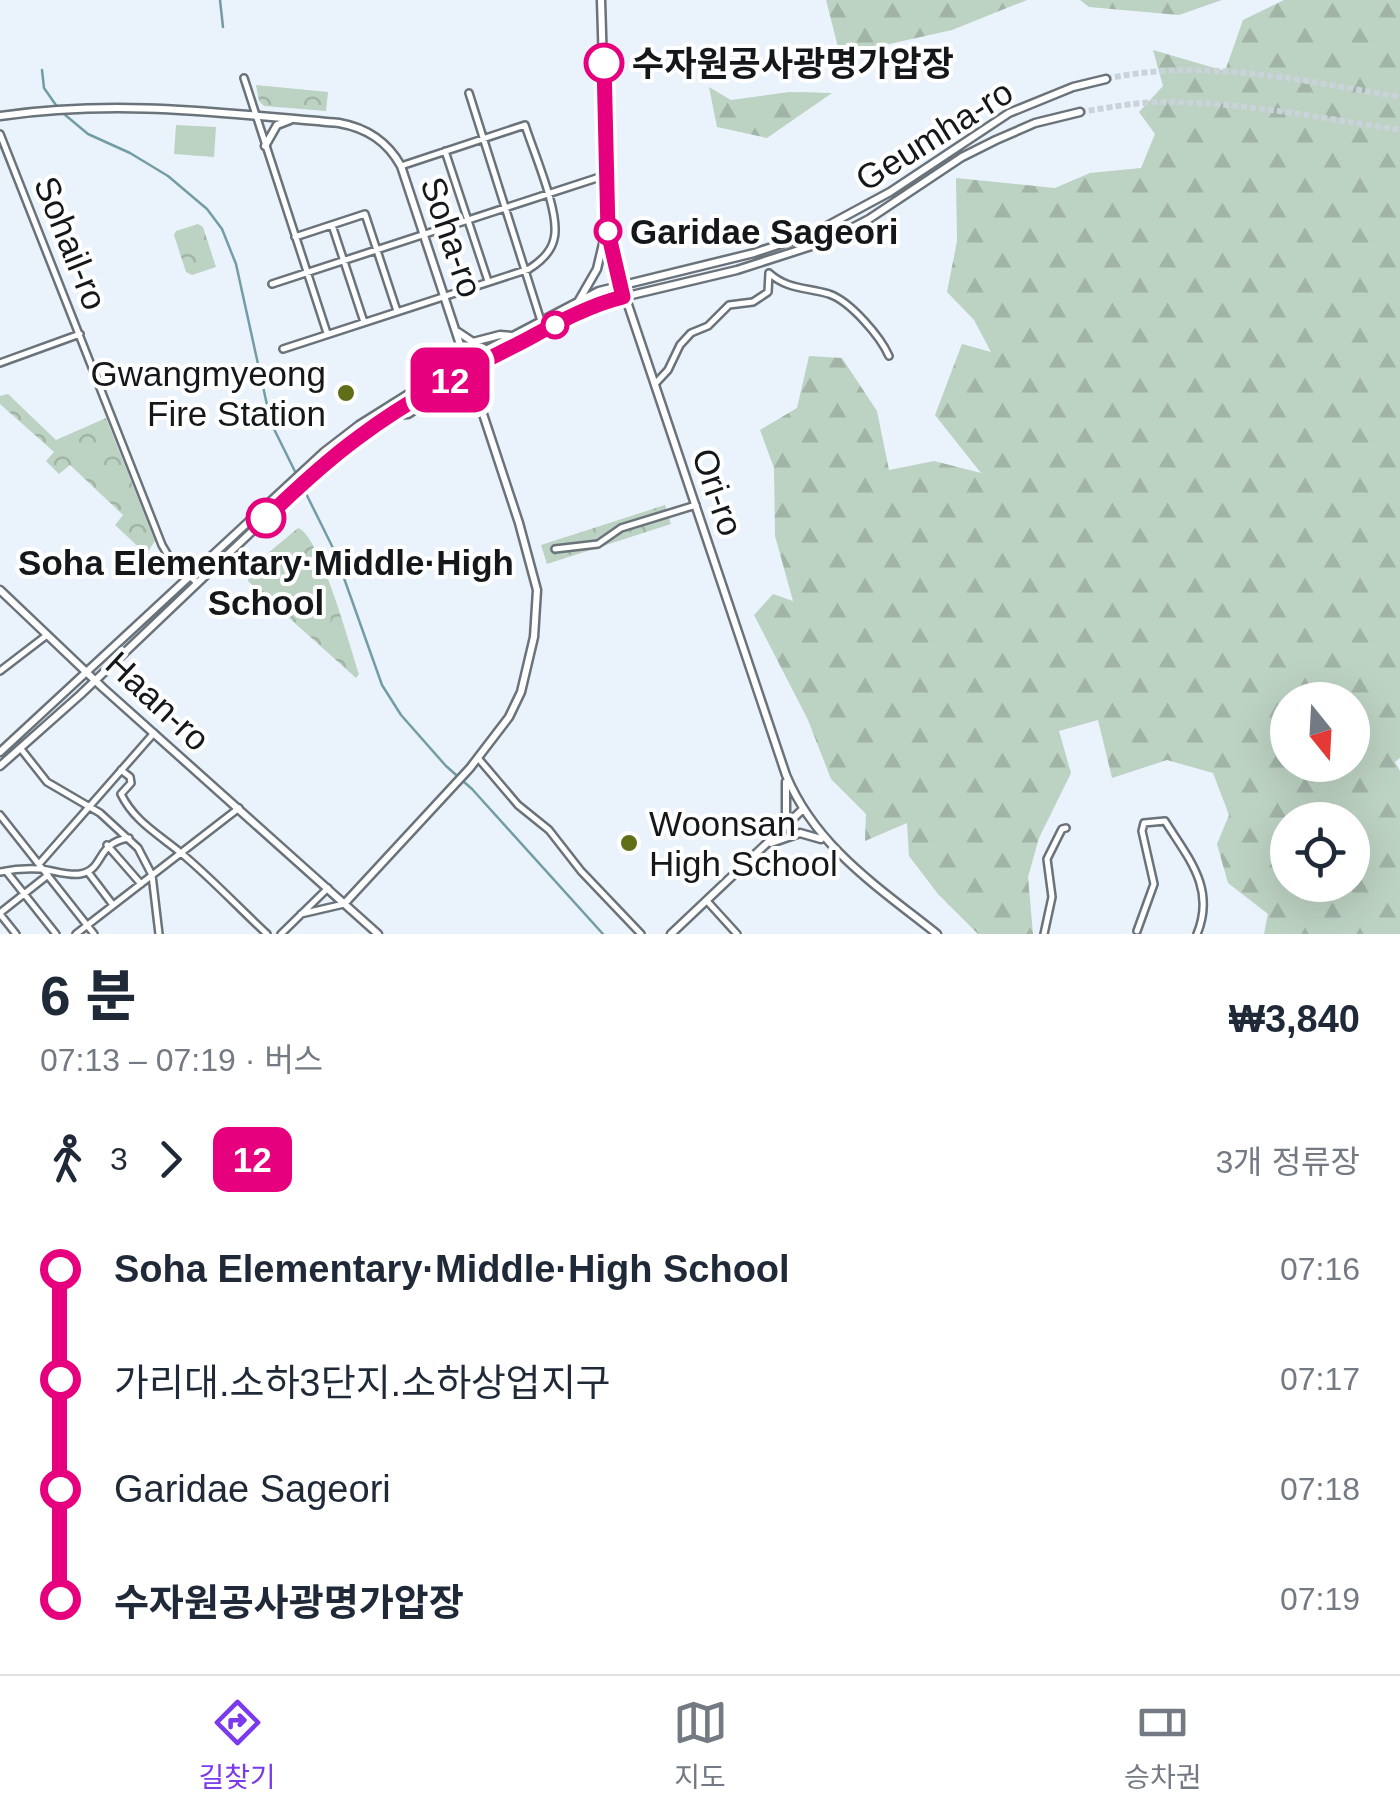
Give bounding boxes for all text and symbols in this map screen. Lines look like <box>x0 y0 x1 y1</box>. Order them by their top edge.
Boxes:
marker: 수자원공사광명가압장 <box>585 44 623 82</box>
place label: 수자원공사광명가압장 <box>632 44 954 83</box>
street label: Geumha-ro <box>849 72 1019 198</box>
street label: Sohail-ro <box>27 171 115 315</box>
street label: Soha-ro <box>413 172 491 302</box>
place label: Garidae Sageori <box>630 212 898 251</box>
marker: Garidae Sageori <box>595 218 621 244</box>
unlabelled marker <box>542 312 568 338</box>
line badge: 12 <box>405 348 495 412</box>
place label: Gwangmyeong Fire Station <box>91 354 326 433</box>
text: 12 <box>431 361 469 400</box>
marker: Gwangmyeong Fire Station <box>335 382 357 404</box>
street label: Ori-ro <box>685 443 751 541</box>
marker: Soha Elementary·Middle·High School <box>247 499 285 537</box>
place label: Soha Elementary·Middle·High School <box>18 543 514 622</box>
street label: Haan-ro <box>98 644 218 758</box>
north arrow <box>1270 682 1370 782</box>
map controls <box>1270 682 1370 902</box>
button: locate <box>1270 802 1370 902</box>
place label: Woonsan High School <box>649 804 838 883</box>
marker: Woonsan High School <box>618 832 640 854</box>
text: 6 분 <box>40 965 136 1027</box>
text: ₩3,840 <box>1229 998 1360 1040</box>
text: 07:13 – 07:19 · 버스 <box>40 1042 323 1078</box>
icon: walk <box>40 1132 95 1187</box>
icon: forward <box>143 1132 198 1187</box>
text: 12 <box>233 1140 272 1179</box>
text: 3 <box>110 1141 128 1177</box>
text: 3개 정류장 <box>1216 1144 1360 1180</box>
text: Soha Elementary·Middle·High School <box>114 1248 790 1290</box>
text: 07:16 <box>1280 1251 1360 1287</box>
text: 07:17 <box>1280 1361 1360 1397</box>
text: 가리대.소하3단지.소하상업지구 <box>114 1362 611 1404</box>
text: Garidae Sageori <box>114 1468 391 1510</box>
text: 07:18 <box>1280 1471 1360 1507</box>
text: 07:19 <box>1280 1581 1360 1617</box>
text: 수자원공사광명가압장 <box>114 1582 464 1624</box>
tab: 길찾기 <box>198 1695 276 1795</box>
tab: 지도 <box>673 1695 728 1795</box>
tab: 승차권 <box>1124 1695 1202 1795</box>

